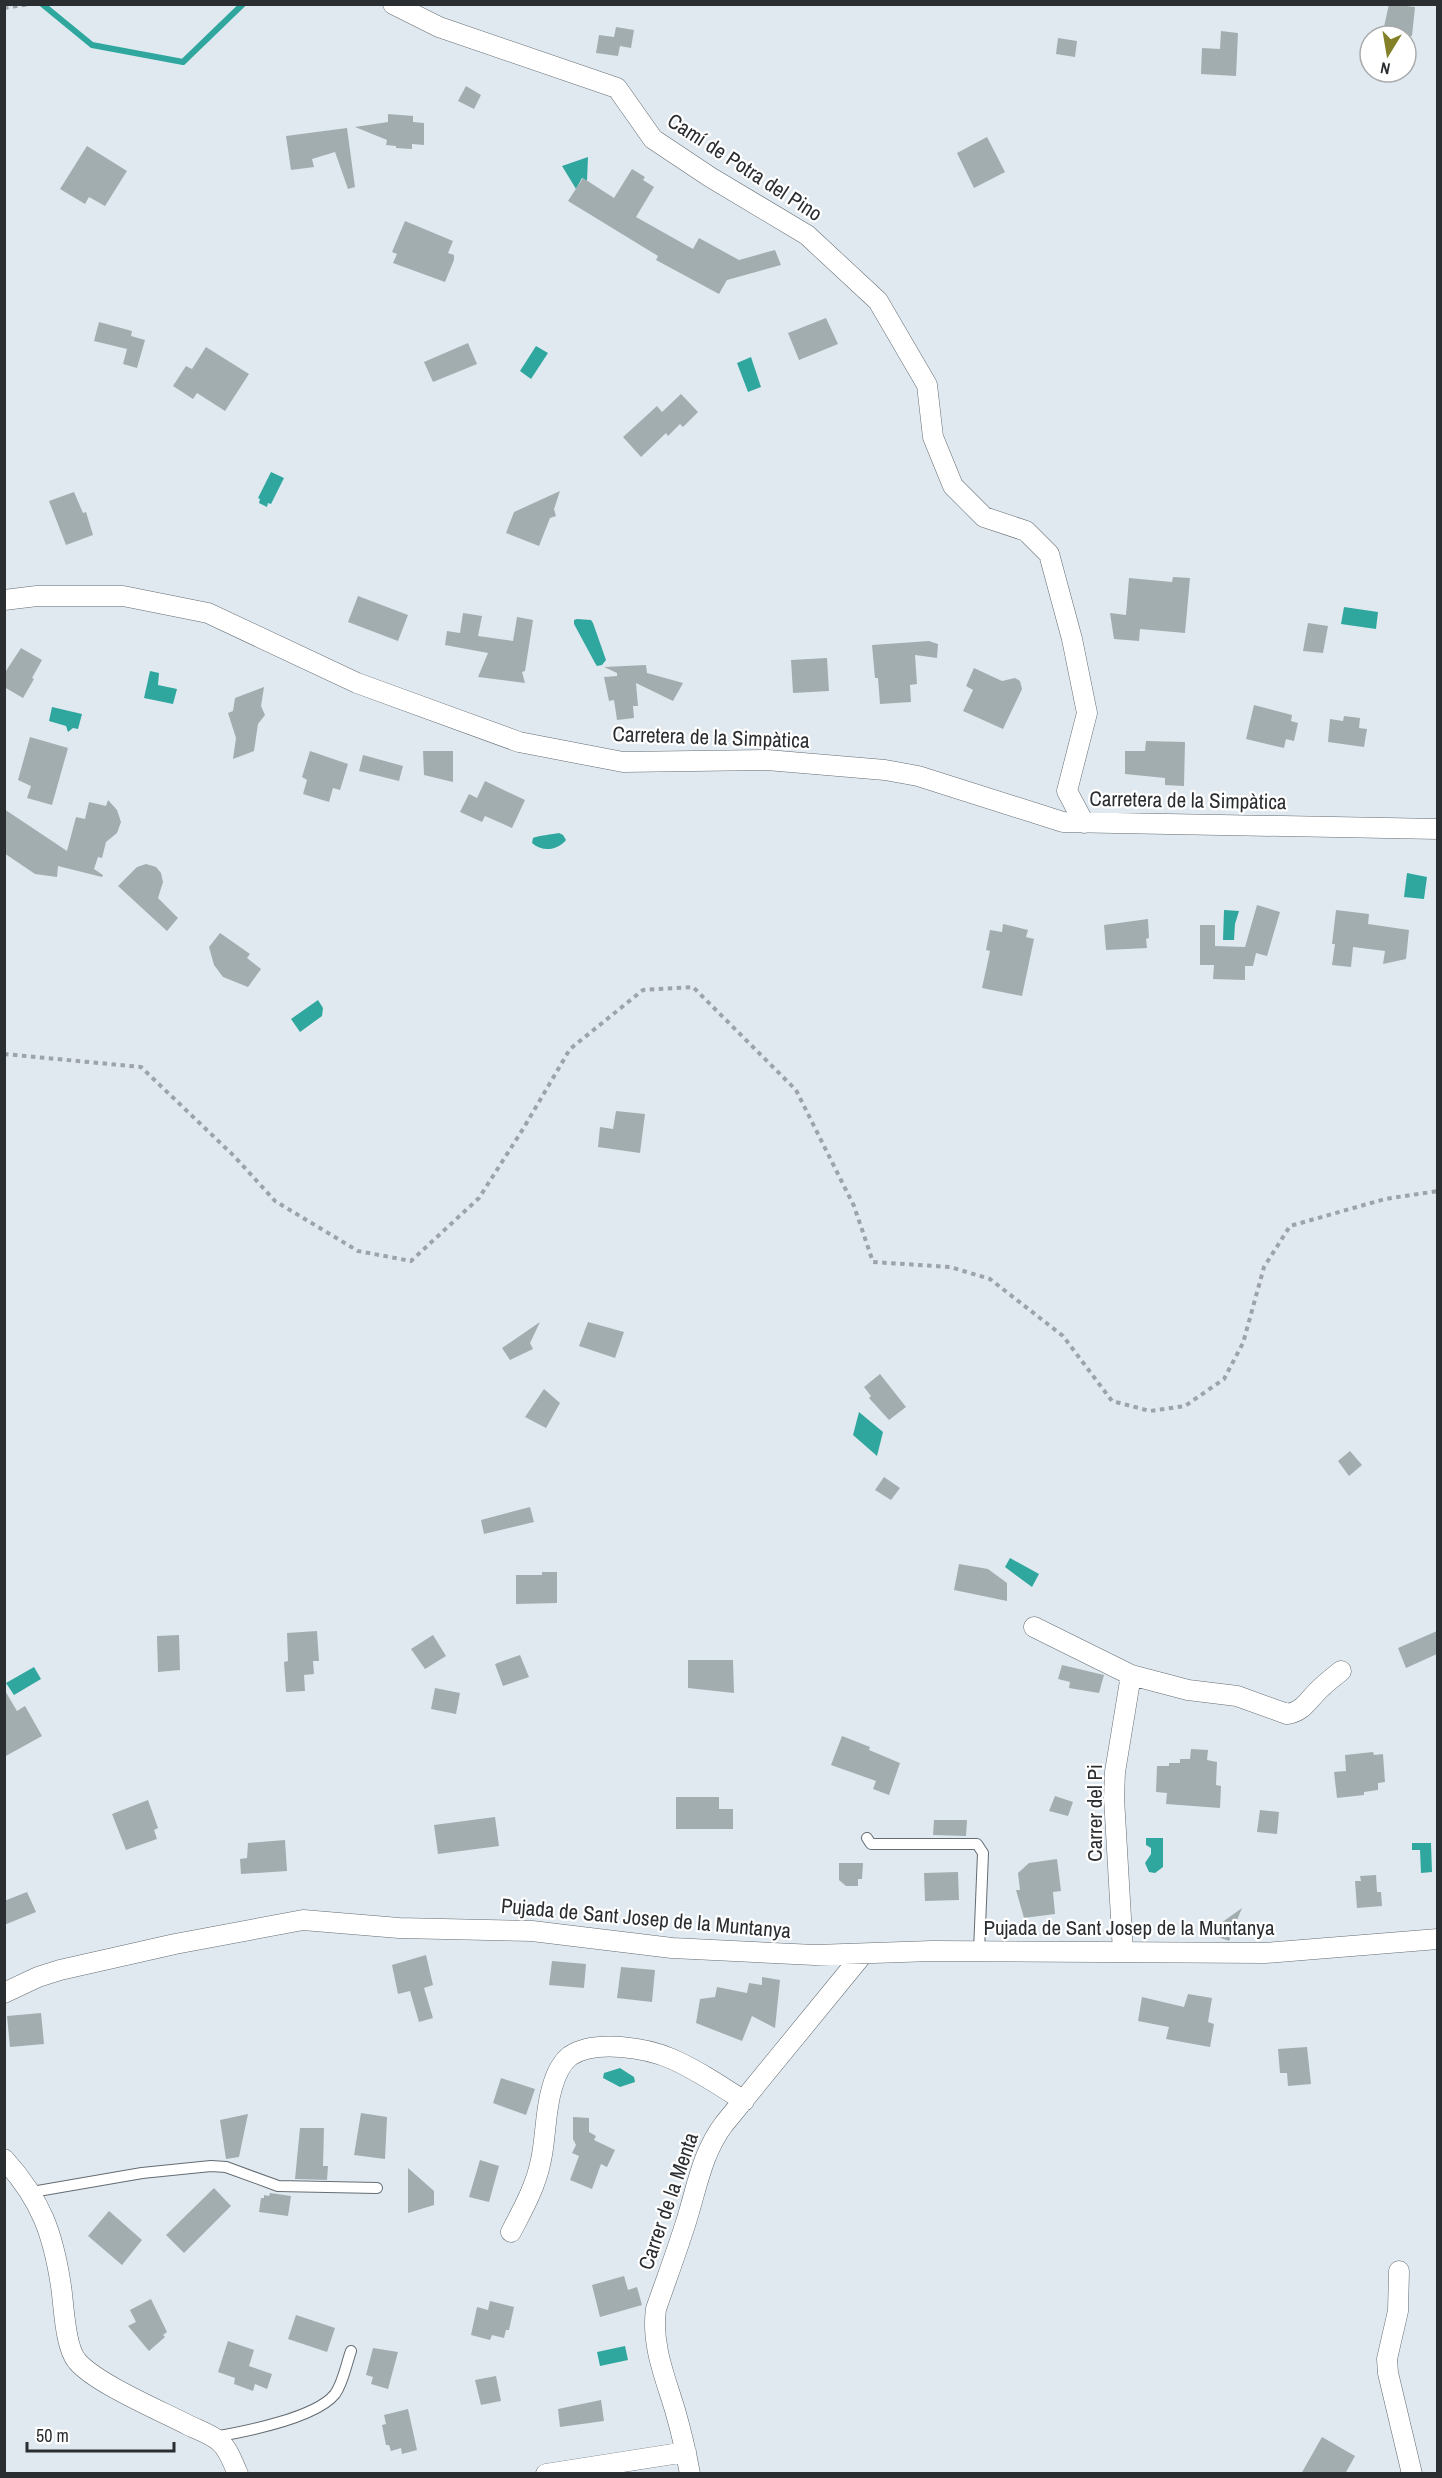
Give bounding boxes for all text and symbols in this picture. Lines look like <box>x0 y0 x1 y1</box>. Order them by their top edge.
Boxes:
north arrow <box>1358 24 1418 84</box>
text: N <box>1378 57 1392 80</box>
street label: Camí de Potra del Pino <box>662 106 828 228</box>
street label: Carretera de la Simpàtica <box>612 719 810 755</box>
street label: Carretera de la Simpàtica <box>1089 784 1287 816</box>
street label: Carrer del Pi <box>1080 1764 1109 1862</box>
street label: Pujada de Sant Josep de la Muntanya <box>500 1891 793 1945</box>
street label: Pujada de Sant Josep de la Muntanya <box>983 1913 1275 1942</box>
street label: Carrer de la Menta <box>631 2128 705 2274</box>
scale bar <box>27 2415 174 2453</box>
text: 50 m <box>36 2423 69 2448</box>

